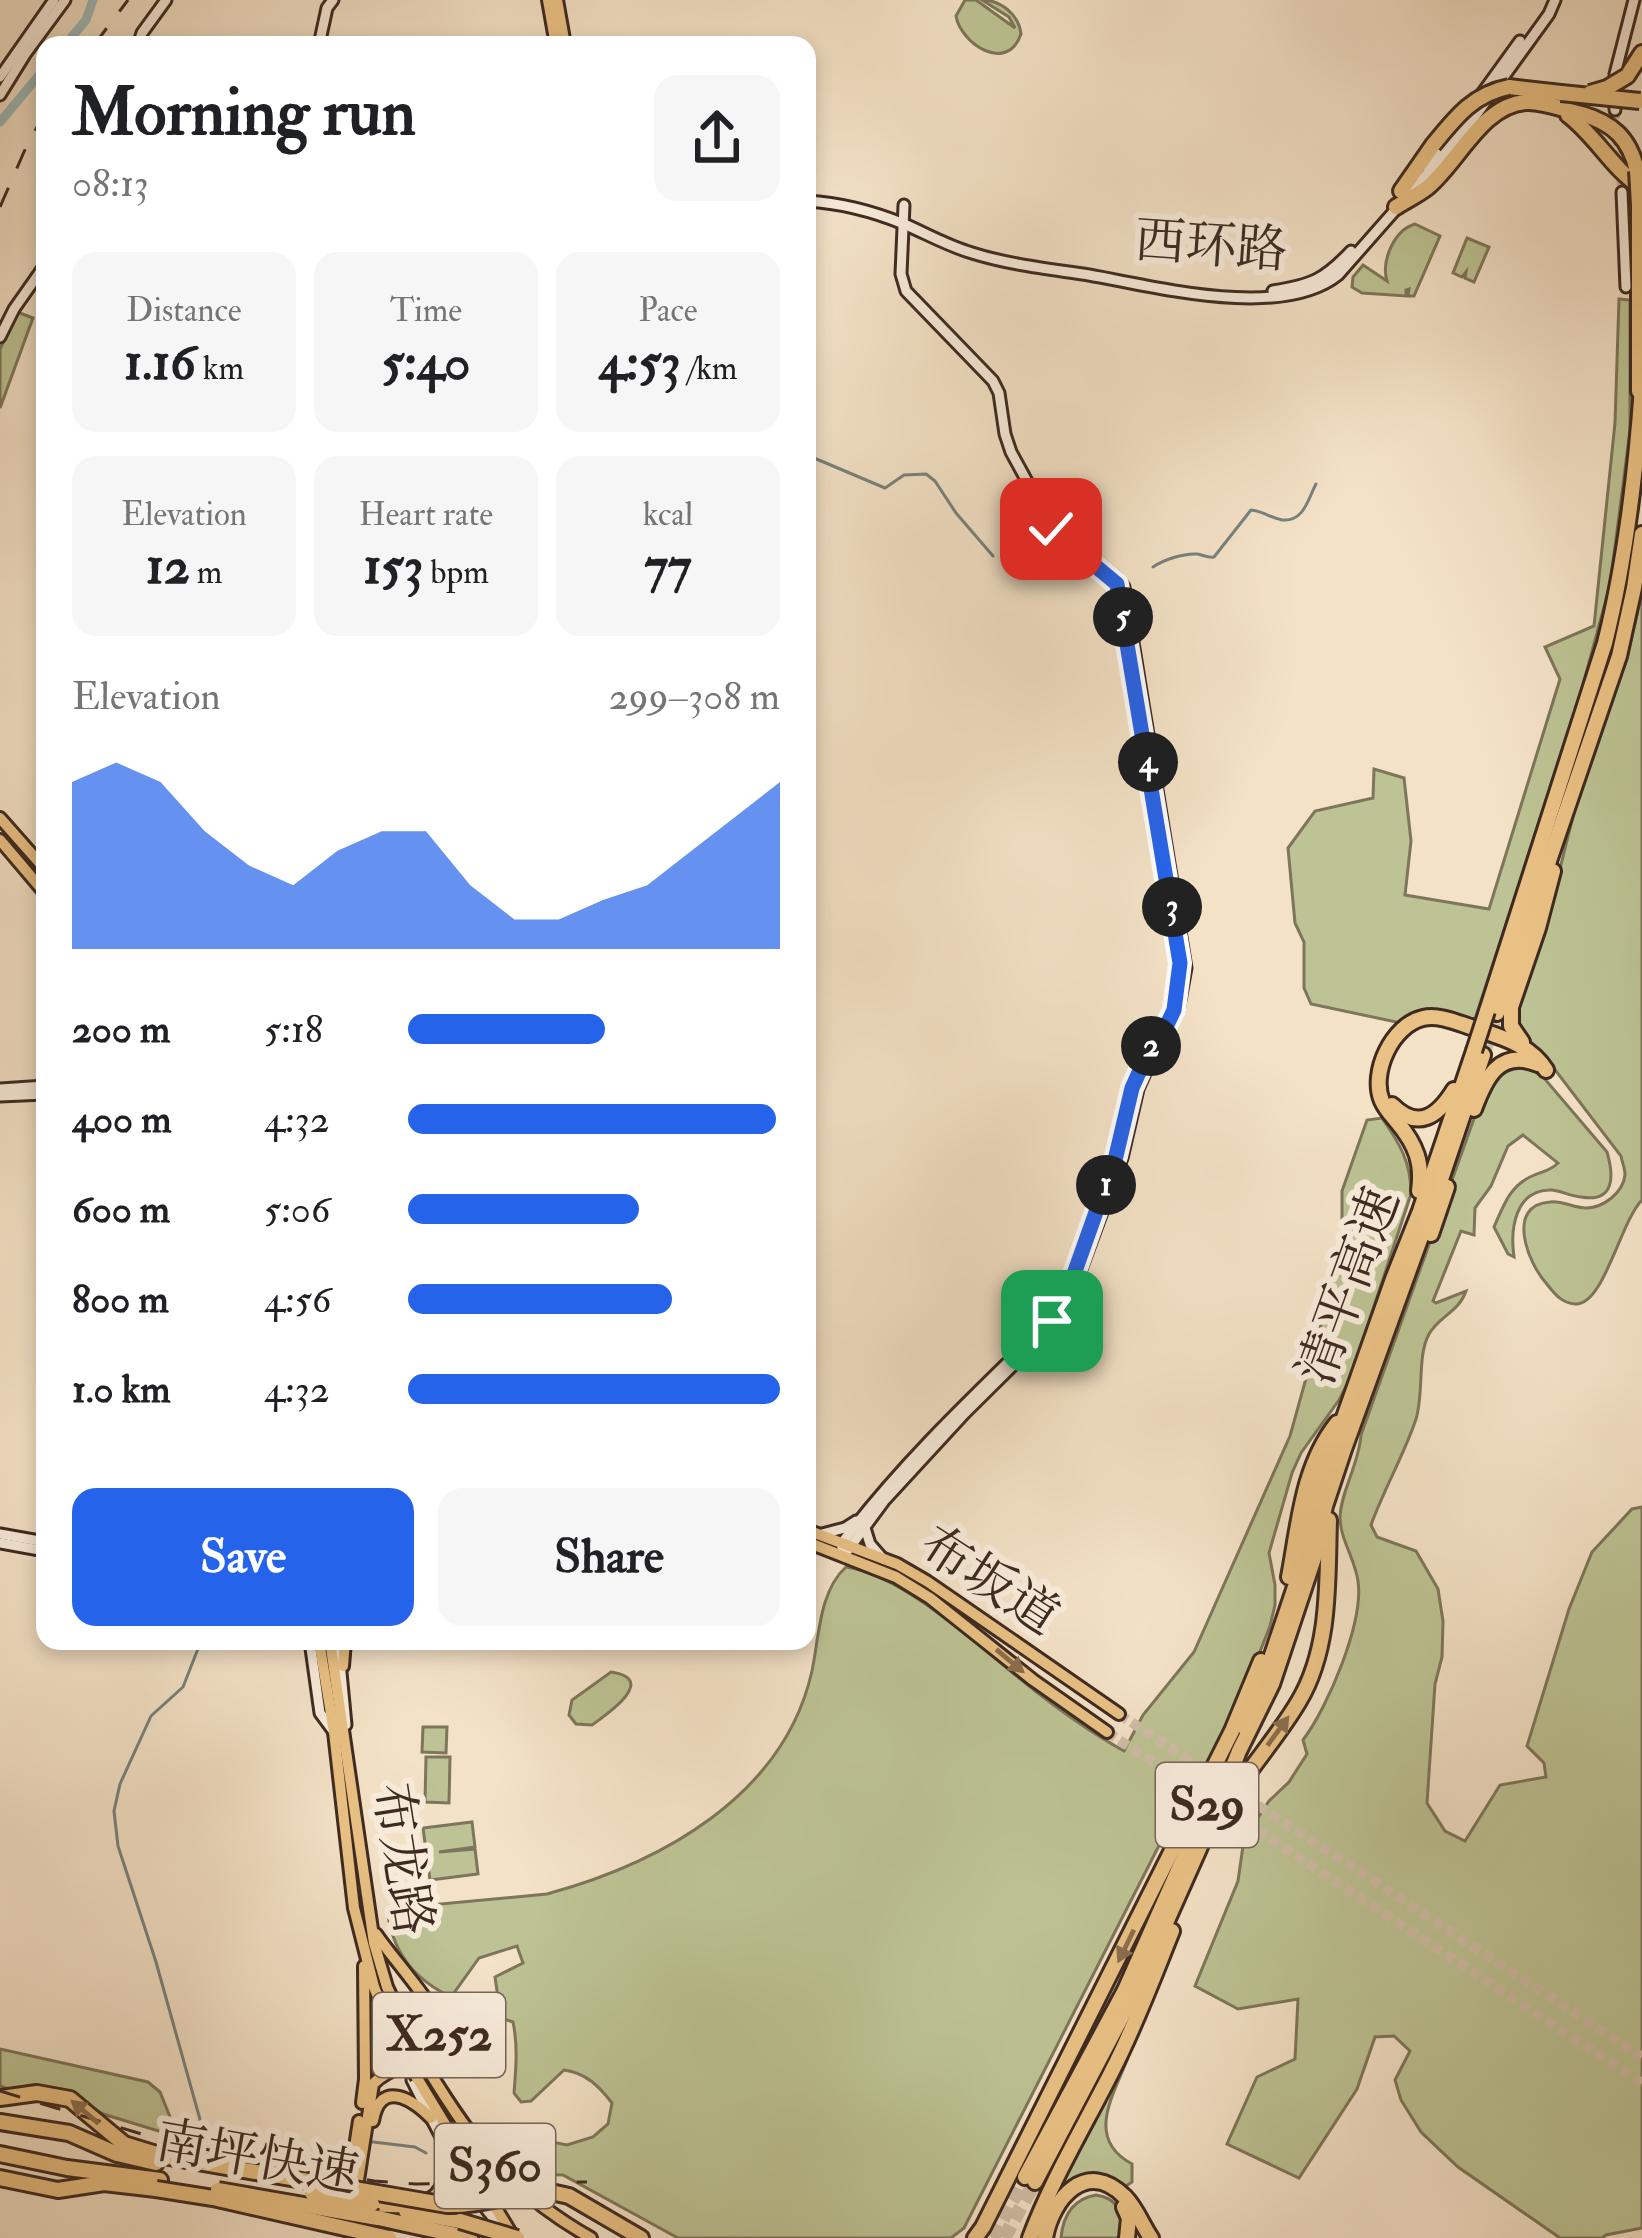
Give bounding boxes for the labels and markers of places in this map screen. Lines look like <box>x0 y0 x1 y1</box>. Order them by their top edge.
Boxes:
pin <box>1000 478 1102 580</box>
pin: 5 <box>1093 587 1153 647</box>
pin: 4 <box>1118 732 1178 792</box>
pin: 3 <box>1142 877 1202 937</box>
pin: 2 <box>1121 1016 1181 1076</box>
pin: 1 <box>1076 1155 1136 1215</box>
pin <box>1001 1270 1103 1372</box>

